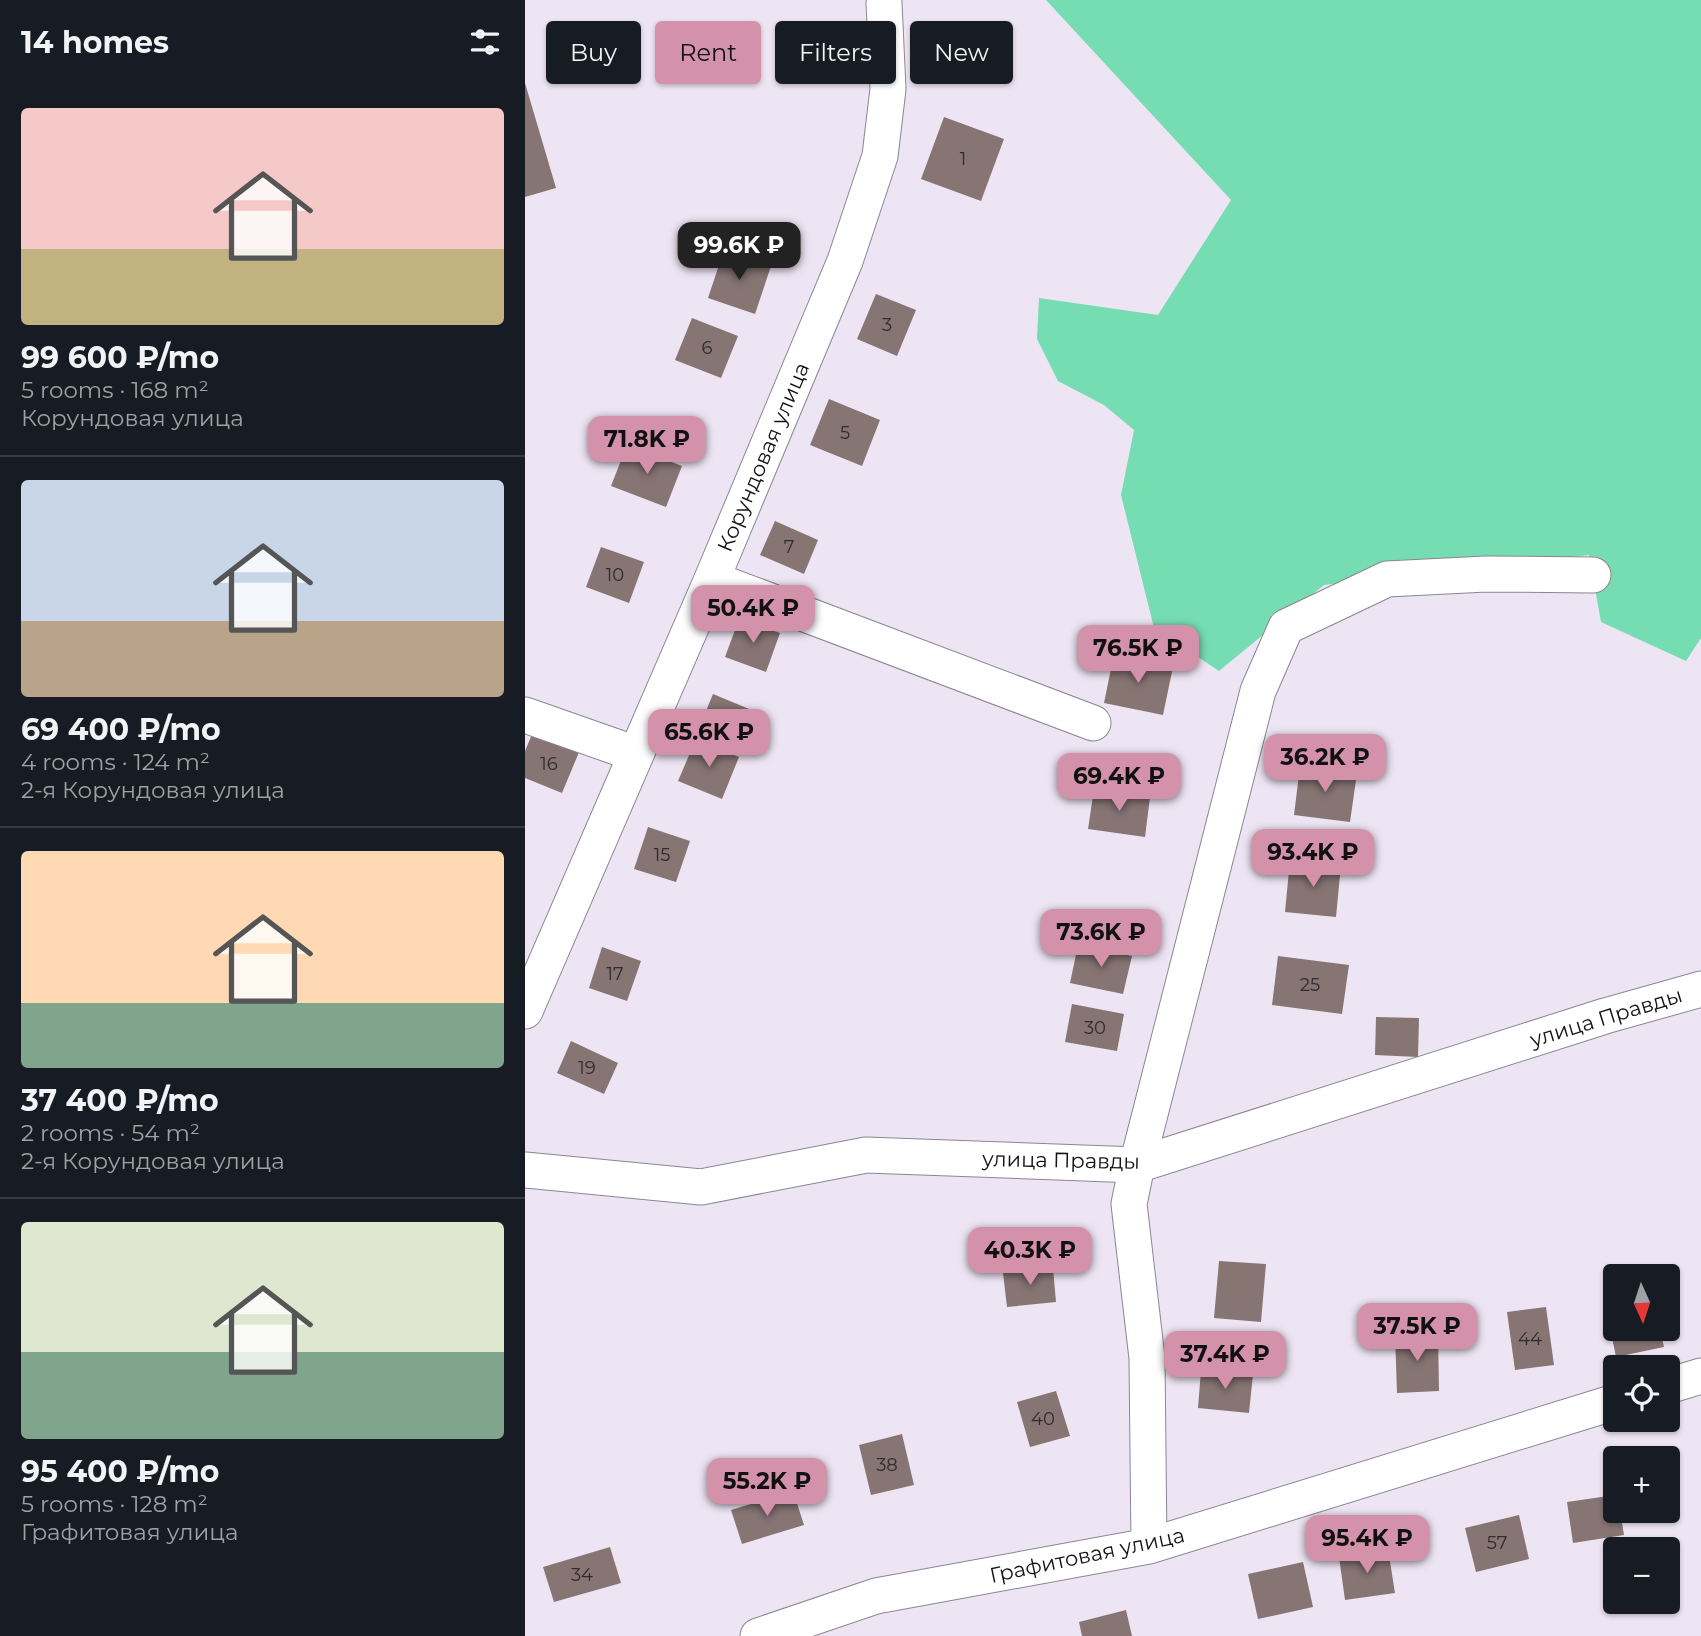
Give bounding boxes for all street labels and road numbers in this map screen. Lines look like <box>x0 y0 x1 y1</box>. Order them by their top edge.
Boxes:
street label: Корундовая улица <box>712 359 814 555</box>
street label: улица Правды <box>1526 982 1685 1052</box>
street label: улица Правды <box>981 1146 1140 1174</box>
street label: Графитовая улица <box>987 1522 1187 1588</box>

